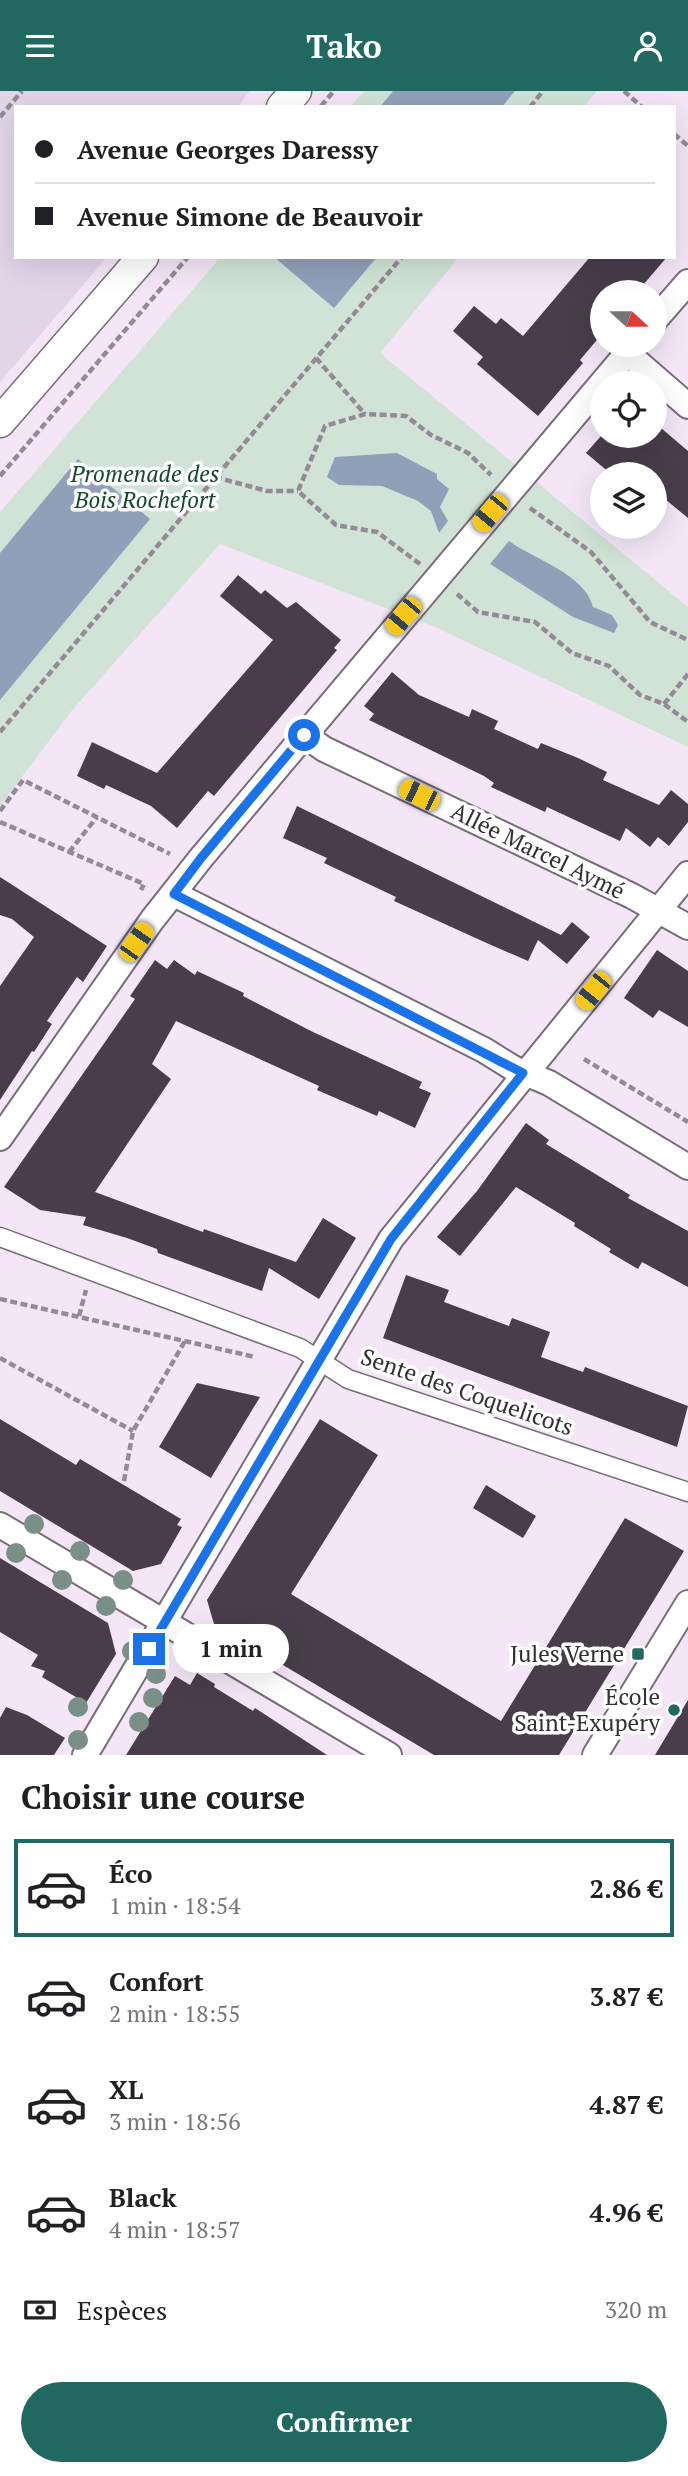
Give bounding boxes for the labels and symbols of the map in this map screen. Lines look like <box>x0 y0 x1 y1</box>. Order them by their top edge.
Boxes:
north arrow <box>590 280 667 357</box>
park label: Promenade des Bois Rochefort <box>70 458 219 515</box>
car <box>469 490 512 536</box>
car <box>382 593 425 639</box>
route start <box>288 719 320 751</box>
car <box>396 776 443 814</box>
street label: Allée Marcel Aymé <box>446 795 630 906</box>
car <box>116 919 157 965</box>
car <box>572 968 615 1014</box>
street label: Sente des Coquelicots <box>357 1341 577 1442</box>
callout: 1 min <box>174 1625 289 1673</box>
route end <box>133 1633 165 1665</box>
place label: Jules Verne <box>510 1638 624 1669</box>
marker: Jules Verne <box>630 1646 646 1662</box>
place label: École Saint-Exupéry <box>514 1681 660 1738</box>
marker: École Saint-Exupéry <box>666 1702 682 1718</box>

